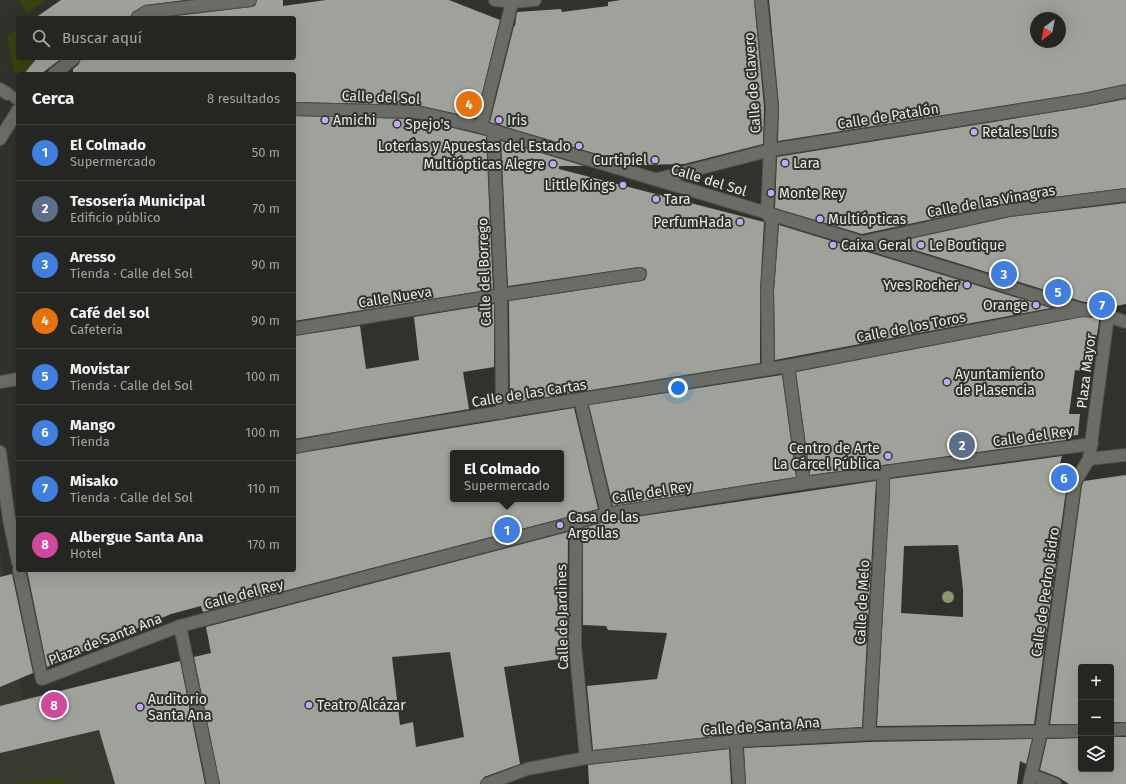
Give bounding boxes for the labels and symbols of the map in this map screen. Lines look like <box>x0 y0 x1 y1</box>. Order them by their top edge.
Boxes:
north arrow <box>1030 12 1066 48</box>
street label: Calle de Clavero <box>740 32 765 134</box>
street label: Calle del Sol <box>341 87 421 108</box>
pin: 4 <box>456 89 482 119</box>
street label: Calle de Patalón <box>836 100 940 133</box>
place label: Amichi <box>333 112 376 129</box>
place label: Iris <box>507 112 527 129</box>
marker: Amichi <box>320 115 330 125</box>
marker: Iris <box>494 115 504 125</box>
place label: Spejo's <box>405 116 450 133</box>
marker: Spejo's <box>392 119 402 129</box>
place label: Retales Luis <box>982 124 1058 141</box>
marker: Retales Luis <box>969 127 979 137</box>
place label: Loterías y Apuestas del Estado <box>378 138 571 155</box>
marker: Loterías y Apuestas del Estado <box>574 141 584 151</box>
place label: Curtipiel <box>593 152 647 169</box>
marker: Curtipiel <box>650 155 660 165</box>
place label: Lara <box>793 155 820 172</box>
place label: Multiópticas Alegre <box>424 156 545 173</box>
marker: Lara <box>780 158 790 168</box>
marker: Multiópticas Alegre <box>548 159 558 169</box>
street label: Calle del Sol <box>669 161 749 200</box>
place label: Little Kings <box>545 177 615 194</box>
marker: Little Kings <box>618 180 628 190</box>
street label: Calle de las Vinagras <box>926 182 1057 221</box>
place label: Monte Rey <box>779 185 845 202</box>
marker: Monte Rey <box>766 188 776 198</box>
place label: Tara <box>664 191 691 208</box>
marker: Tara <box>651 194 661 204</box>
place label: Multiópticas <box>828 211 907 228</box>
place label: PerfumHada <box>653 214 732 231</box>
marker: Multiópticas <box>815 214 825 224</box>
marker: PerfumHada <box>735 217 745 227</box>
street label: Calle del Borrego <box>474 218 495 326</box>
place label: Caixa Geral <box>841 237 911 254</box>
place label: Le Boutique <box>929 237 1005 254</box>
marker: Caixa Geral <box>828 240 838 250</box>
marker: Le Boutique <box>916 240 926 250</box>
pin: 3 <box>991 259 1017 289</box>
place label: Yves Rocher <box>883 277 960 294</box>
pin: 5 <box>1045 277 1071 307</box>
marker: Yves Rocher <box>962 280 972 290</box>
street label: Calle Nueva <box>357 283 433 312</box>
pin: 7 <box>1089 290 1115 320</box>
place label: Orange <box>983 297 1028 314</box>
marker: Orange <box>1031 300 1041 310</box>
street label: Calle de los Toros <box>855 308 968 346</box>
street label: Plaza Mayor <box>1073 332 1100 410</box>
place label: Ayuntamiento de Plasencia <box>955 366 1044 399</box>
street label: Calle de las Cartas <box>471 376 588 411</box>
marker: Ayuntamiento de Plasencia <box>942 377 952 387</box>
your location <box>668 378 688 398</box>
street label: Calle del Rey <box>992 422 1075 451</box>
pin: 2 <box>949 430 975 460</box>
place label: Centro de Arte La Cárcel Pública <box>773 440 880 473</box>
marker: Centro de Arte La Cárcel Pública <box>883 451 893 461</box>
pin: 6 <box>1051 463 1077 493</box>
street label: Calle del Rey <box>611 478 694 507</box>
place label: Casa de las Argollas <box>568 509 639 542</box>
pin: 1 <box>494 515 520 545</box>
marker: Casa de las Argollas <box>555 520 565 530</box>
street label: Calle de Pedro Isidro <box>1028 526 1063 658</box>
street label: Calle de Melo <box>852 559 873 645</box>
street label: Calle de Jardines <box>553 563 572 670</box>
street label: Calle del Rey <box>203 576 286 613</box>
street label: Plaza de Santa Ana <box>46 610 164 669</box>
pin: 8 <box>41 690 67 720</box>
place label: Auditorio Santa Ana <box>148 691 212 724</box>
place label: Teatro Alcázar <box>317 697 406 714</box>
marker: Teatro Alcázar <box>304 700 314 710</box>
marker: Auditorio Santa Ana <box>135 702 145 712</box>
street label: Calle de Santa Ana <box>702 714 820 739</box>

